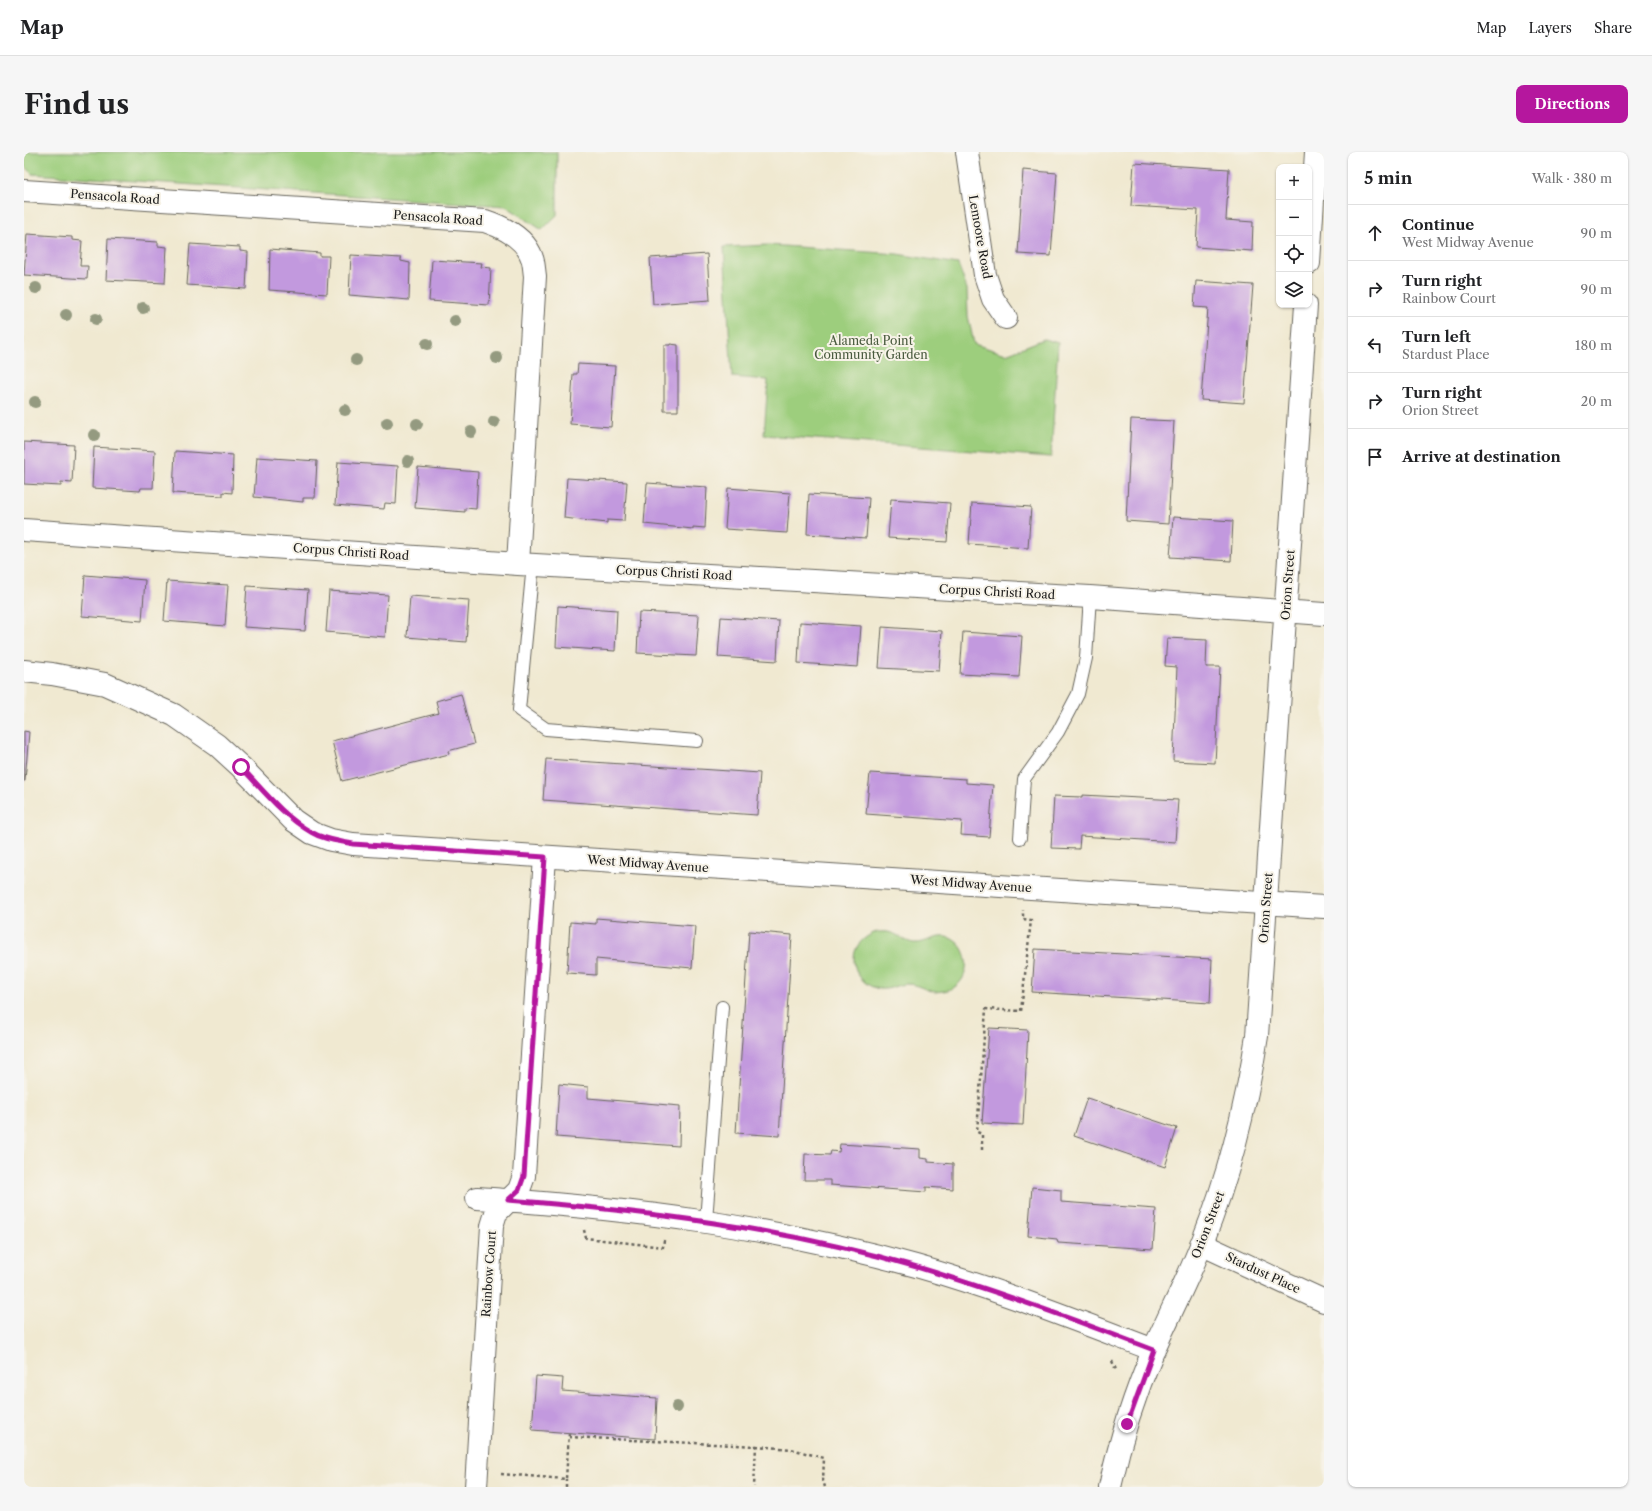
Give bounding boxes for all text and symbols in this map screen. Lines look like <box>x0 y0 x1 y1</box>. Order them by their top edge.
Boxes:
text: Map <box>20 16 64 39</box>
text: Map <box>1476 19 1506 37</box>
text: Layers <box>1528 19 1572 37</box>
text: Share <box>1594 19 1632 37</box>
button: Directions <box>1516 85 1628 123</box>
text: Find us <box>24 87 129 121</box>
map controls <box>1276 164 1312 308</box>
button: + <box>1276 164 1312 200</box>
text: 5 min <box>1364 168 1412 188</box>
text: Walk · 380 m <box>1532 170 1612 186</box>
street label: Pensacola Road <box>70 186 161 207</box>
street label: Lemoore Road <box>966 194 995 281</box>
button: − <box>1276 200 1312 236</box>
street label: Pensacola Road <box>393 207 484 228</box>
text: Continue <box>1402 215 1474 234</box>
icon: ahead <box>1364 222 1386 244</box>
text: 90 m <box>1581 225 1612 241</box>
text: West Midway Avenue <box>1402 234 1534 250</box>
button: locate <box>1276 236 1312 272</box>
text: Turn right <box>1402 271 1482 290</box>
button: layers <box>1276 272 1312 308</box>
icon: right <box>1364 278 1386 300</box>
text: 90 m <box>1581 281 1612 297</box>
text: Rainbow Court <box>1402 290 1496 306</box>
text: Turn left <box>1402 327 1471 346</box>
park label: Alameda Point Community Garden <box>814 333 928 362</box>
icon: left <box>1364 334 1386 356</box>
text: 180 m <box>1575 337 1612 353</box>
text: Stardust Place <box>1402 346 1490 362</box>
text: Turn right <box>1402 383 1482 402</box>
icon: right <box>1364 390 1386 412</box>
text: 20 m <box>1581 393 1612 409</box>
text: Orion Street <box>1402 402 1479 418</box>
icon: arrive <box>1364 446 1386 468</box>
text: Arrive at destination <box>1402 447 1561 466</box>
street label: Corpus Christi Road <box>293 540 410 563</box>
street label: Orion Street <box>1278 548 1298 621</box>
street label: Corpus Christi Road <box>616 562 733 583</box>
street label: Corpus Christi Road <box>939 581 1056 602</box>
route start <box>232 758 250 776</box>
street label: West Midway Avenue <box>586 852 710 875</box>
street label: Orion Street <box>1256 871 1276 944</box>
street label: West Midway Avenue <box>909 872 1033 895</box>
street label: Orion Street <box>1188 1188 1227 1261</box>
street label: Rainbow Court <box>478 1230 499 1318</box>
street label: Stardust Place <box>1223 1249 1303 1297</box>
route end <box>1118 1415 1136 1433</box>

